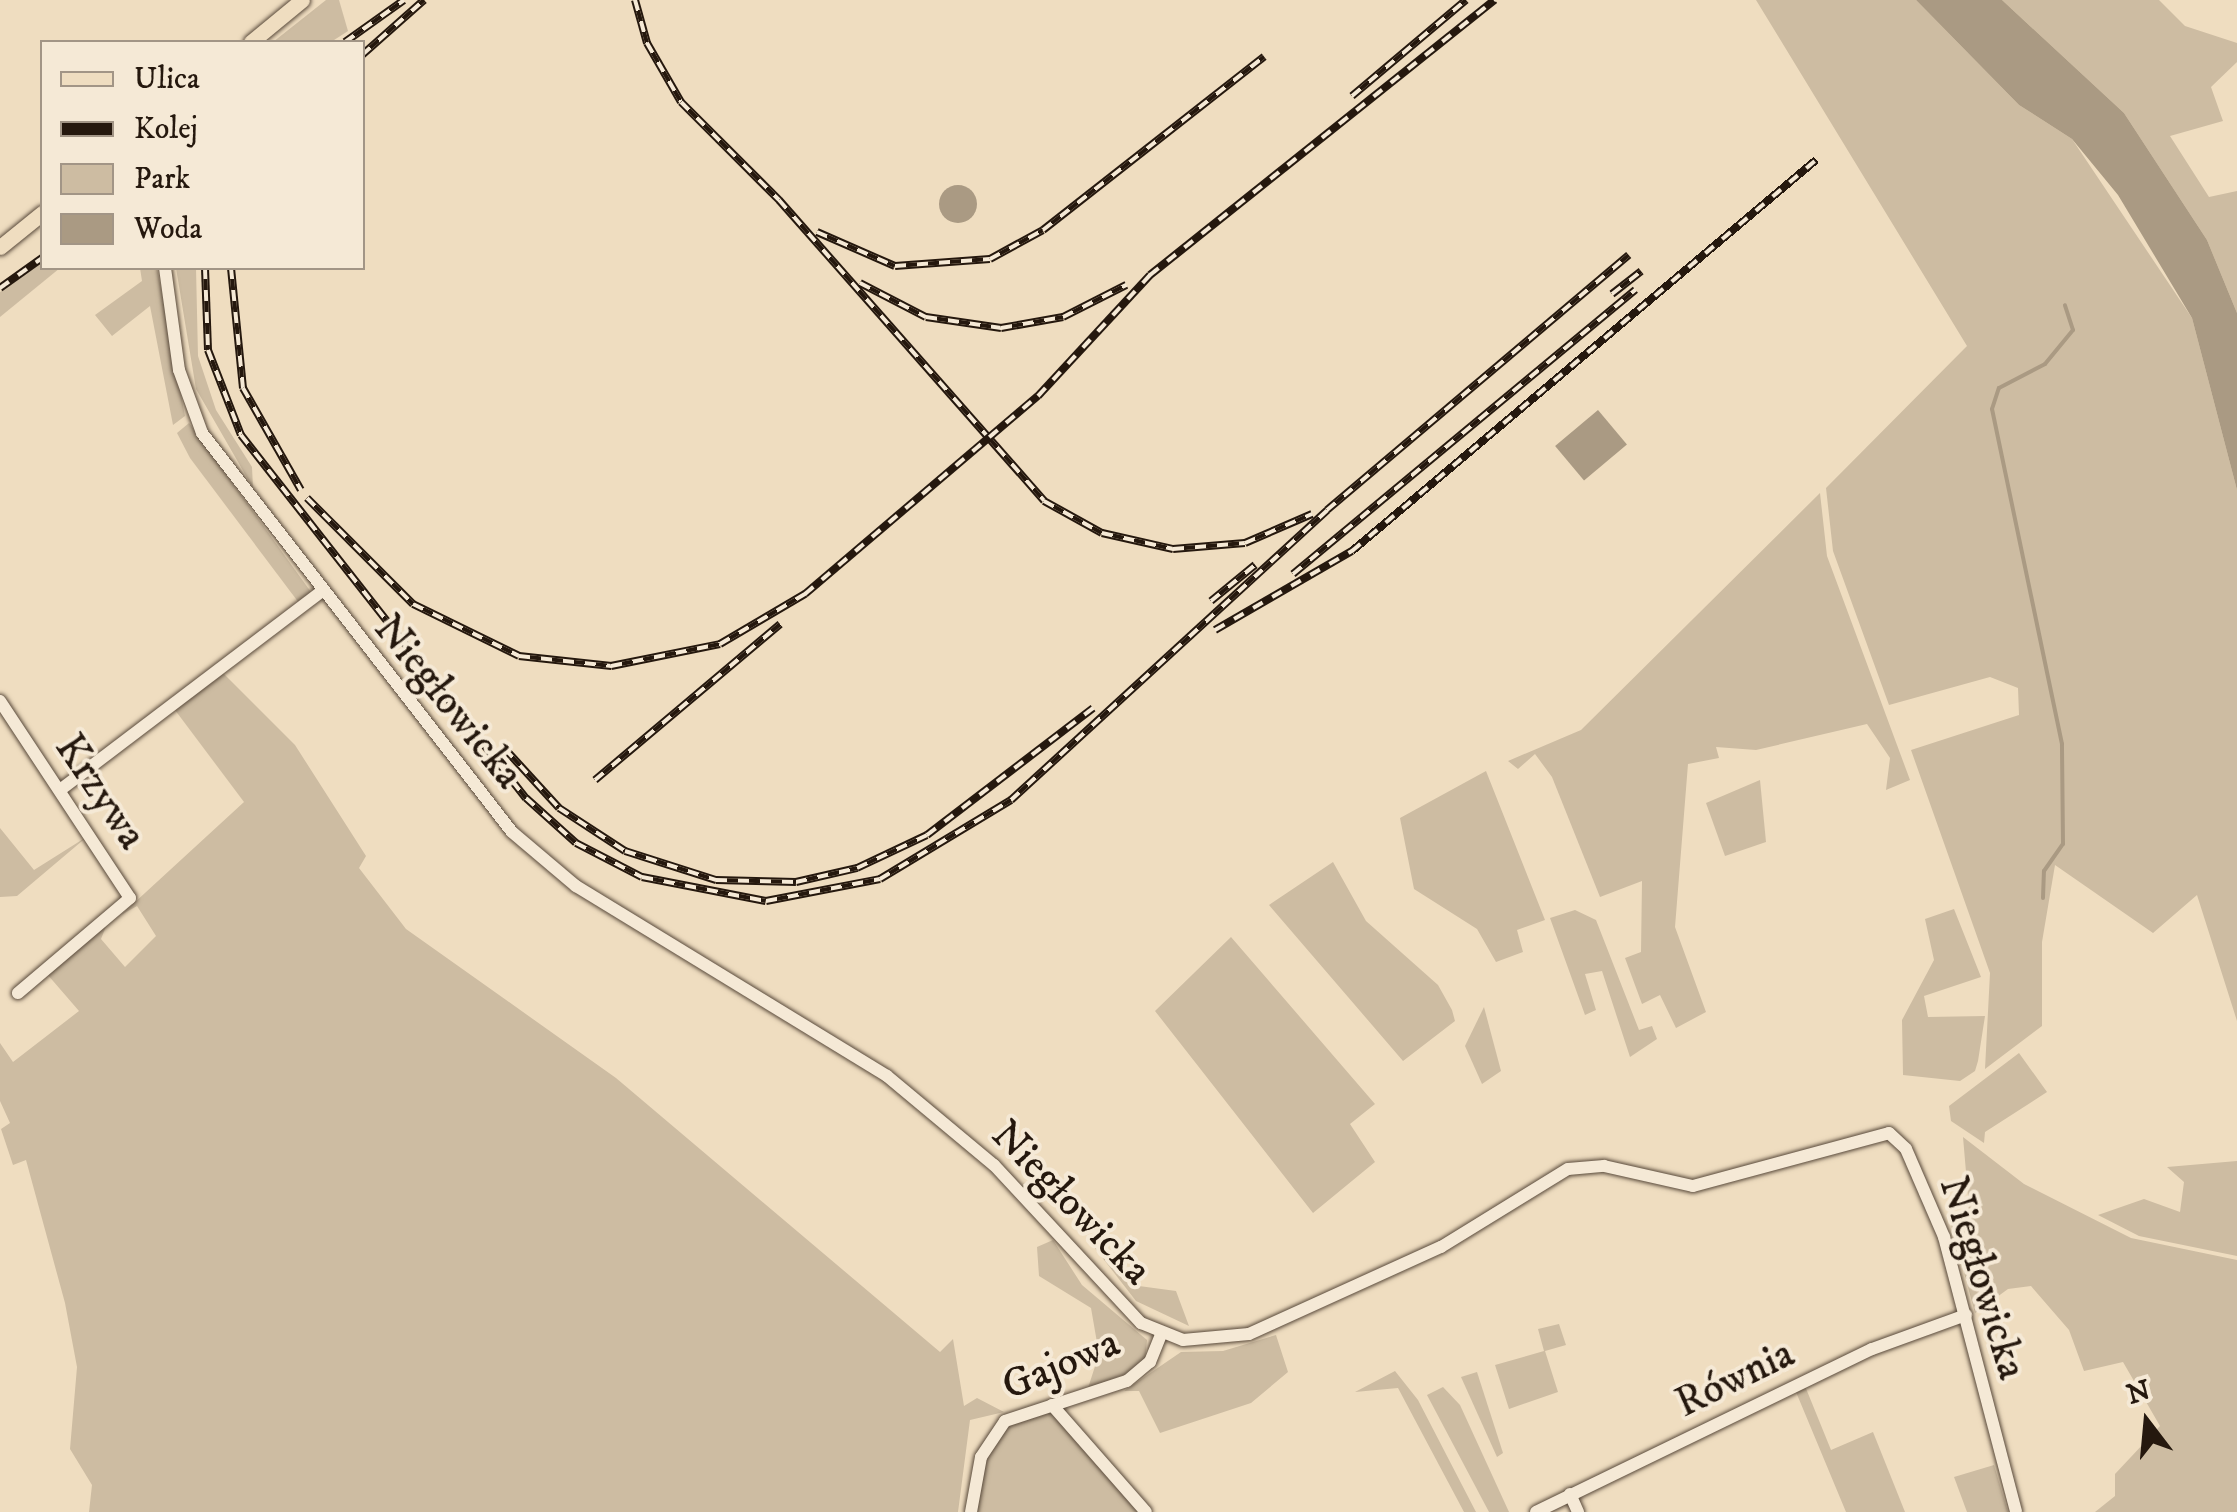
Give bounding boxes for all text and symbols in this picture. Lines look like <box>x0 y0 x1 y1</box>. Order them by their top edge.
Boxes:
legend <box>40 40 365 270</box>
text: Ulica <box>134 61 200 98</box>
text: Kolej <box>134 111 198 148</box>
text: Park <box>134 161 190 198</box>
text: Woda <box>134 211 202 248</box>
street label: Niegłowicka <box>363 605 533 799</box>
street label: Krzywa <box>43 725 157 859</box>
street label: Niegłowicka <box>980 1110 1162 1296</box>
street label: Niegłowicka <box>1927 1171 2037 1385</box>
street label: Gajowa <box>995 1318 1127 1412</box>
street label: Równia <box>1668 1329 1802 1429</box>
north arrow <box>2097 1372 2197 1472</box>
text: N <box>2123 1373 2154 1413</box>

